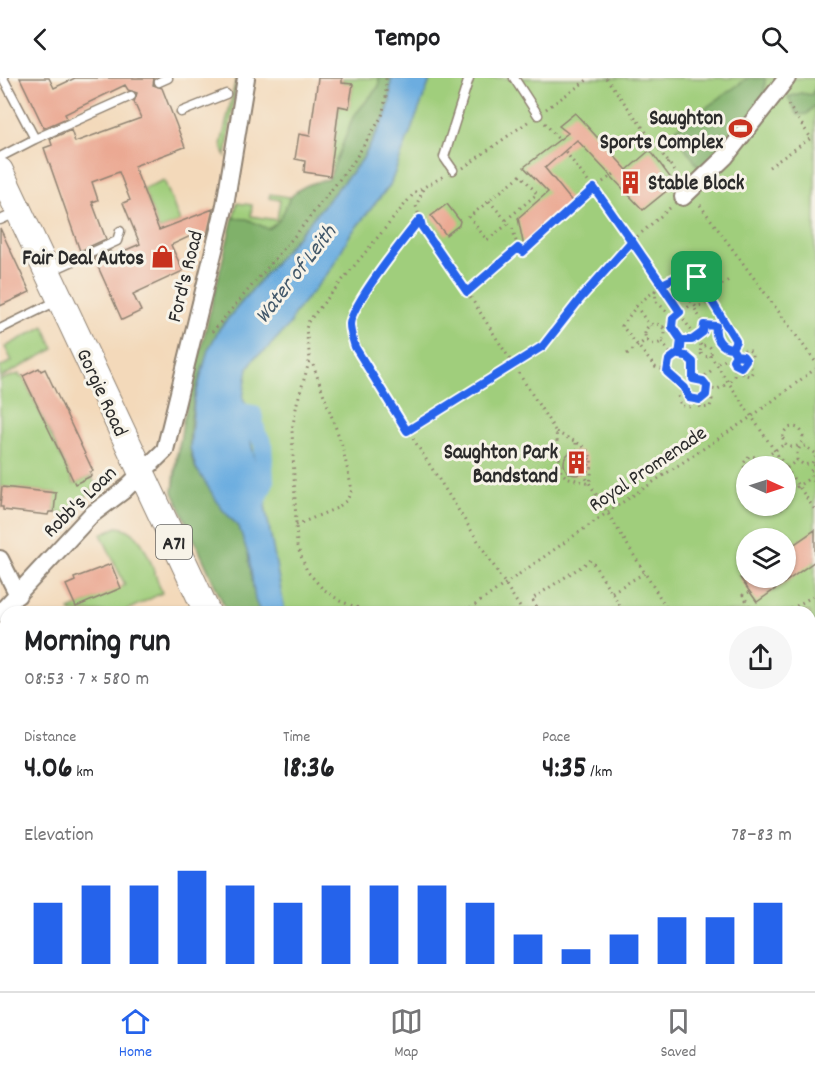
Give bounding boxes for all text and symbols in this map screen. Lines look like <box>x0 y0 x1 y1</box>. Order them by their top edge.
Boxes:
text: Tempo <box>375 20 440 59</box>
icon: back <box>24 23 57 56</box>
icon: search <box>758 23 791 56</box>
place label: Saughton Sports Complex <box>600 105 723 159</box>
sports icon: Saughton Sports Complex <box>728 116 754 142</box>
building icon: Stable Block <box>617 169 643 195</box>
place label: Stable Block <box>648 170 745 200</box>
water label: Water of Leith <box>248 219 346 331</box>
street label: Ford's Road <box>161 228 213 326</box>
shop icon: Fair Deal Autos <box>149 244 175 270</box>
place label: Fair Deal Autos <box>22 245 144 275</box>
pin <box>671 251 722 302</box>
icon: arrive <box>680 260 713 293</box>
street label: Gorgie Road <box>67 344 134 442</box>
street label: Royal Promenade <box>584 420 714 521</box>
place label: Saughton Park Bandstand <box>444 439 558 493</box>
building icon: Saughton Park Bandstand <box>563 450 589 476</box>
north arrow <box>736 456 796 516</box>
map controls <box>736 456 796 588</box>
street label: Robb's Loan <box>37 460 125 546</box>
road number: A71 <box>156 525 192 559</box>
button: layers <box>736 528 796 588</box>
text: Morning run <box>24 620 171 667</box>
button: share <box>729 626 792 689</box>
text: 08:53 · 7 × 580 m <box>24 666 149 694</box>
text: Distance <box>24 726 76 749</box>
text: Time <box>283 726 310 749</box>
text: Pace <box>542 726 570 749</box>
text: 4.06 <box>24 749 72 792</box>
text: 18:36 <box>283 749 335 792</box>
text: 4:35 <box>542 749 587 792</box>
text: km <box>72 761 94 784</box>
text: /km <box>587 761 612 784</box>
text: Elevation <box>24 822 94 850</box>
text: 78–83 m <box>731 822 792 850</box>
tab: Home <box>119 1005 152 1064</box>
tab: Map <box>390 1005 423 1064</box>
tab: Saved <box>660 1005 696 1064</box>

